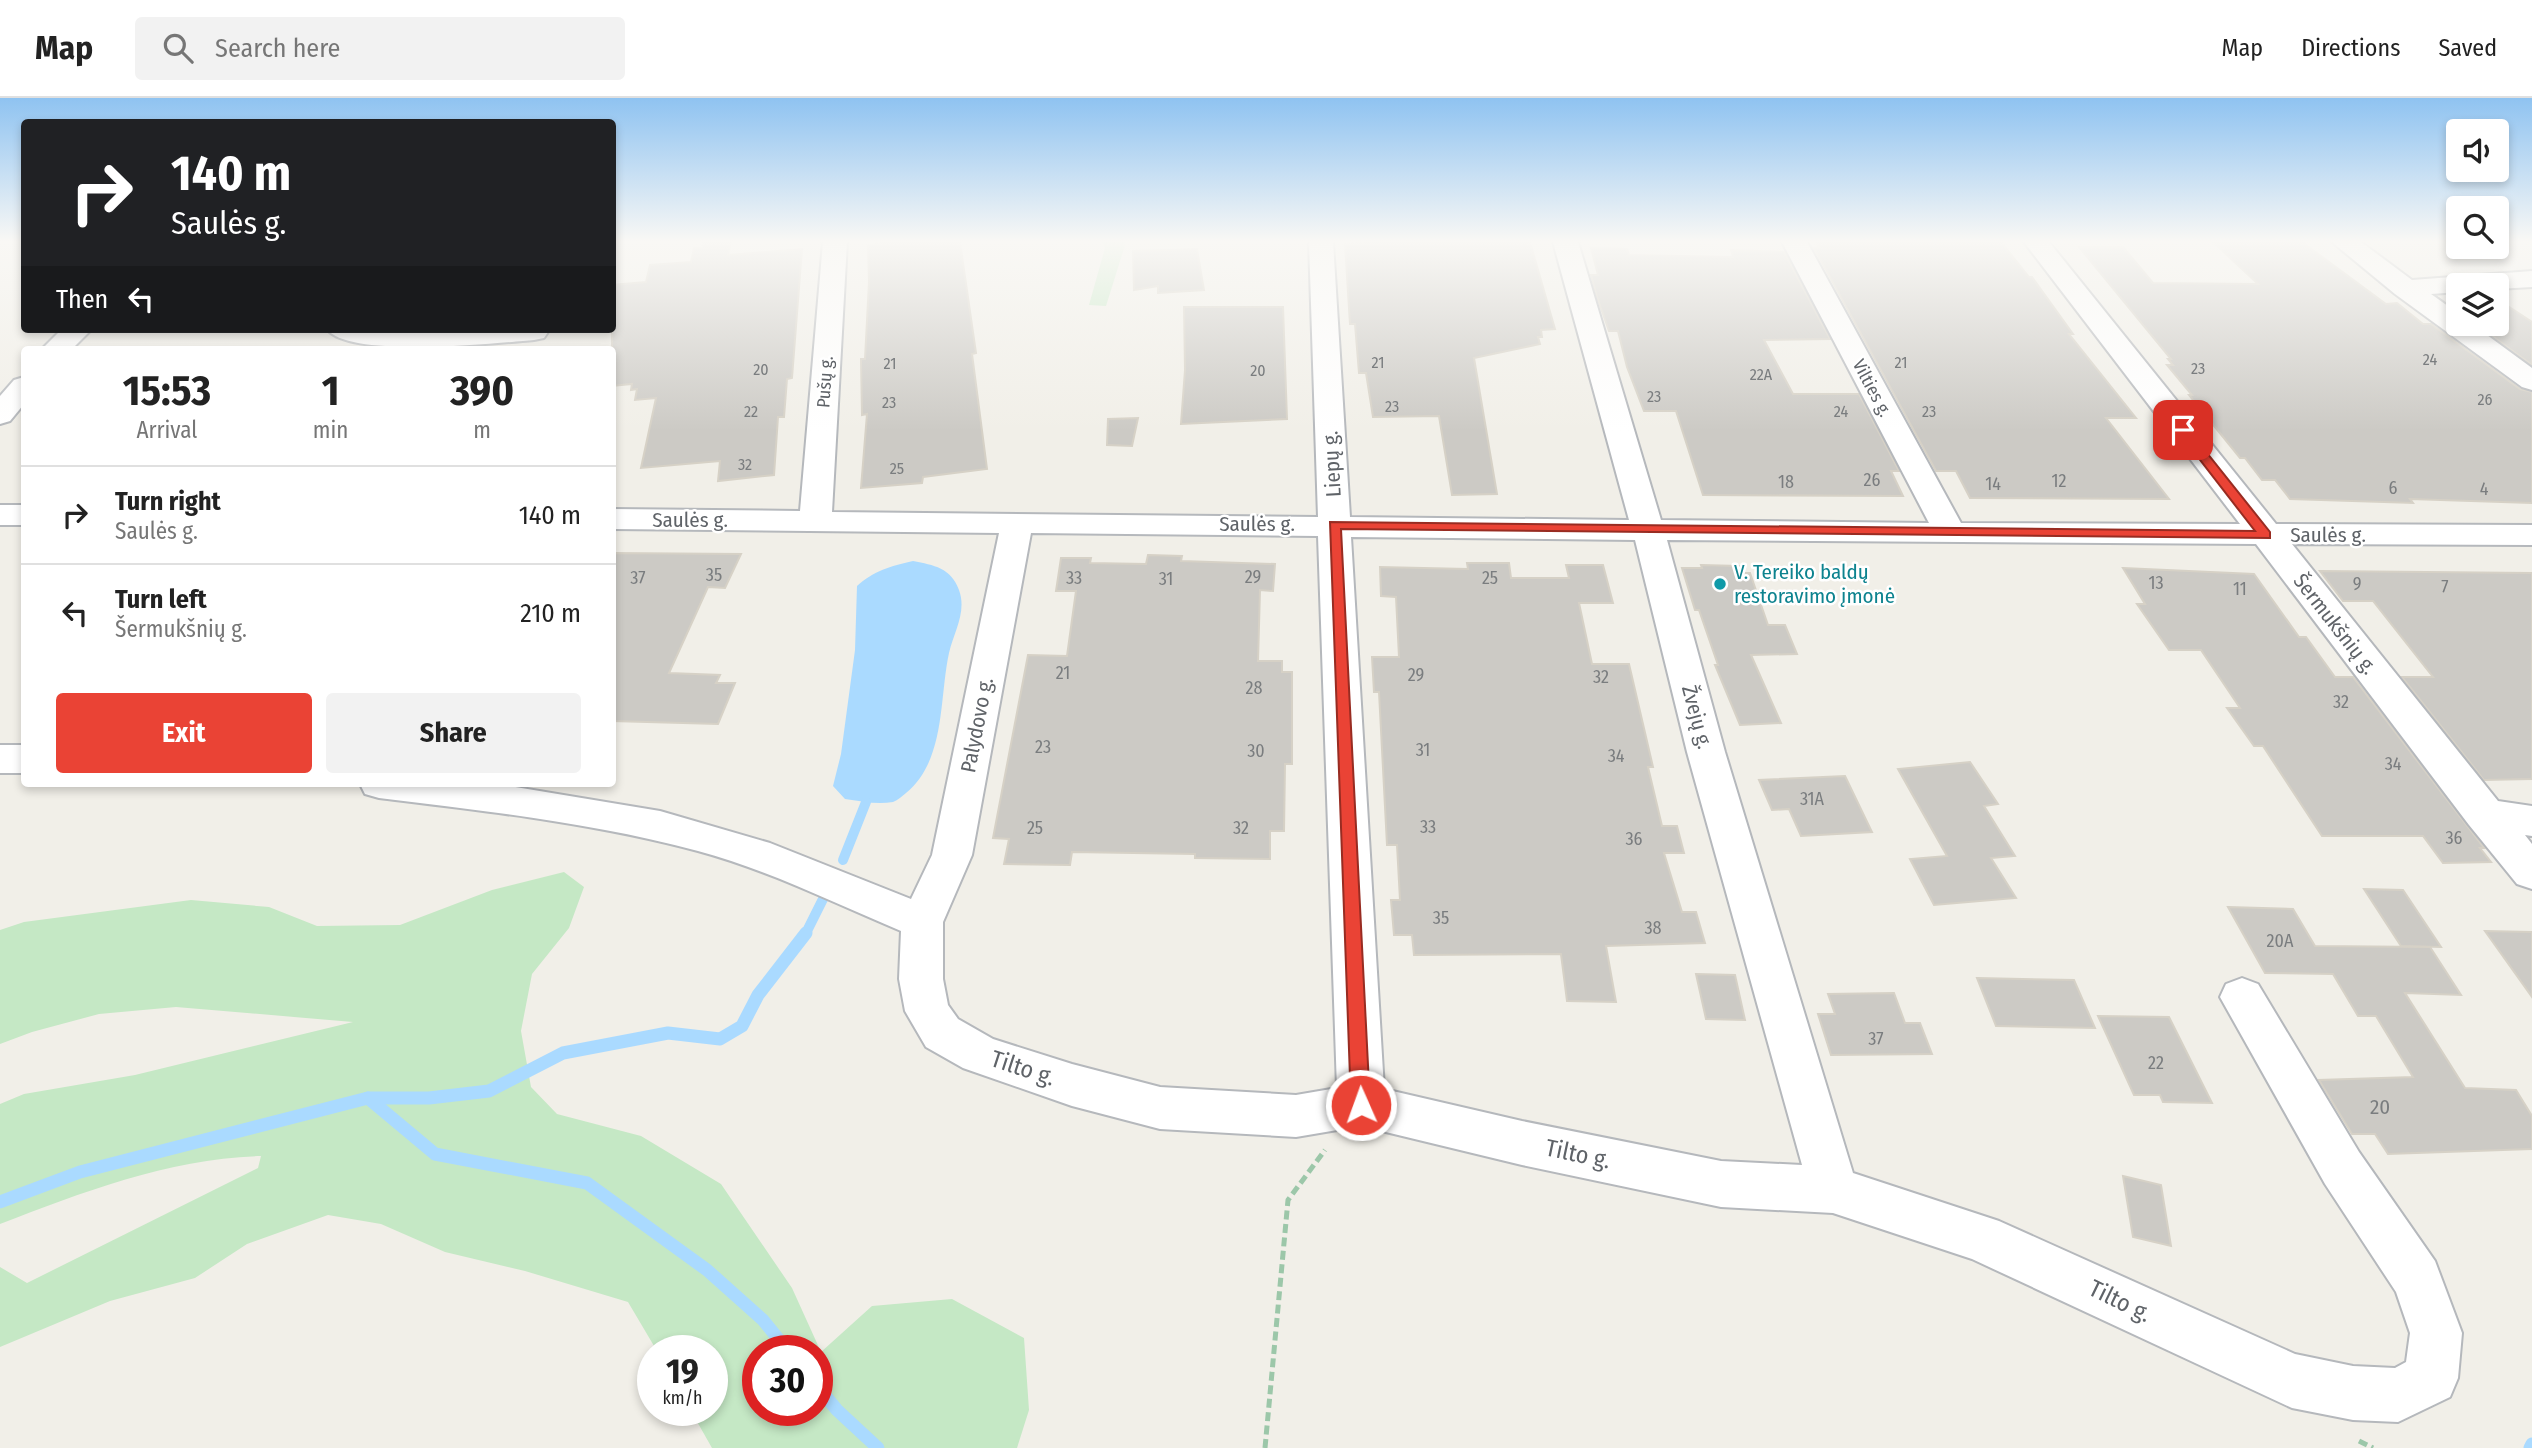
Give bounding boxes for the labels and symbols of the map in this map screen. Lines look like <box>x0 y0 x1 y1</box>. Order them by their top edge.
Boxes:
house number: 24 <box>2423 350 2437 369</box>
house number: 21 <box>1372 353 1384 372</box>
house number: 21 <box>1895 353 1907 372</box>
house number: 21 <box>884 354 896 373</box>
street label: Pušų g. <box>812 355 838 409</box>
street label: Vilties g. <box>1848 355 1896 421</box>
house number: 23 <box>2191 359 2205 378</box>
house number: 20 <box>753 360 769 379</box>
house number: 20 <box>1250 361 1266 380</box>
house number: 22A <box>1750 365 1773 384</box>
house number: 23 <box>1647 387 1661 406</box>
house number: 26 <box>2478 390 2493 409</box>
house number: 23 <box>882 393 896 412</box>
house number: 23 <box>1385 397 1399 416</box>
pin <box>2153 400 2213 460</box>
house number: 22 <box>744 402 758 421</box>
house number: 24 <box>1834 402 1848 421</box>
house number: 23 <box>1922 402 1936 421</box>
street label: Liepų g. <box>1317 430 1347 498</box>
house number: 32 <box>738 455 752 474</box>
house number: 25 <box>890 459 904 478</box>
house number: 26 <box>1864 469 1881 491</box>
house number: 12 <box>2052 470 2067 492</box>
house number: 18 <box>1778 471 1794 493</box>
house number: 14 <box>1985 473 2001 495</box>
house number: 6 <box>2389 477 2398 499</box>
house number: 4 <box>2480 478 2489 500</box>
street label: Saulės g. <box>652 507 728 533</box>
street label: Saulės g. <box>1219 511 1295 537</box>
street label: Saulės g. <box>2290 522 2366 548</box>
place label: V. Tereiko baldų restoravimo įmonė <box>1734 559 1895 609</box>
house number: 35 <box>706 564 722 586</box>
house number: 29 <box>1245 566 1261 588</box>
house number: 37 <box>630 567 646 589</box>
house number: 33 <box>1066 567 1082 589</box>
house number: 25 <box>1482 567 1498 589</box>
house number: 31 <box>1159 568 1173 590</box>
street label: Šermukšnių g. <box>2288 569 2382 679</box>
house number: 13 <box>2148 572 2164 594</box>
house number: 9 <box>2353 573 2361 595</box>
marker: V. Tereiko baldų restoravimo įmonė <box>1712 576 1728 592</box>
house number: 7 <box>2441 576 2449 598</box>
house number: 11 <box>2233 578 2247 600</box>
house number: 21 <box>1056 662 1070 684</box>
house number: 29 <box>1408 664 1424 686</box>
house number: 32 <box>1593 666 1609 688</box>
street label: Palydovo g. <box>955 675 999 775</box>
house number: 28 <box>1246 677 1262 699</box>
street label: Žvejų g. <box>1676 682 1718 752</box>
house number: 32 <box>2333 691 2349 713</box>
house number: 23 <box>1035 736 1051 758</box>
house number: 31 <box>1416 739 1430 761</box>
house number: 30 <box>1247 740 1265 762</box>
house number: 34 <box>1608 745 1625 767</box>
house number: 34 <box>2385 753 2402 775</box>
house number: 31A <box>1800 788 1825 810</box>
house number: 33 <box>1420 816 1436 838</box>
house number: 25 <box>1027 817 1043 839</box>
house number: 32 <box>1233 817 1249 839</box>
house number: 36 <box>2445 827 2463 849</box>
house number: 36 <box>1625 828 1643 850</box>
house number: 35 <box>1433 907 1449 929</box>
house number: 38 <box>1644 917 1662 939</box>
house number: 20A <box>2267 930 2294 952</box>
house number: 37 <box>1868 1028 1884 1050</box>
street label: Tilto g. <box>987 1045 1059 1091</box>
house number: 22 <box>2148 1052 2164 1074</box>
position arrow <box>1324 1068 1398 1142</box>
house number: 20 <box>2370 1094 2390 1120</box>
street label: Tilto g. <box>1543 1133 1613 1175</box>
street label: Tilto g. <box>2084 1274 2156 1328</box>
speed limit sign: 30 <box>742 1335 833 1426</box>

